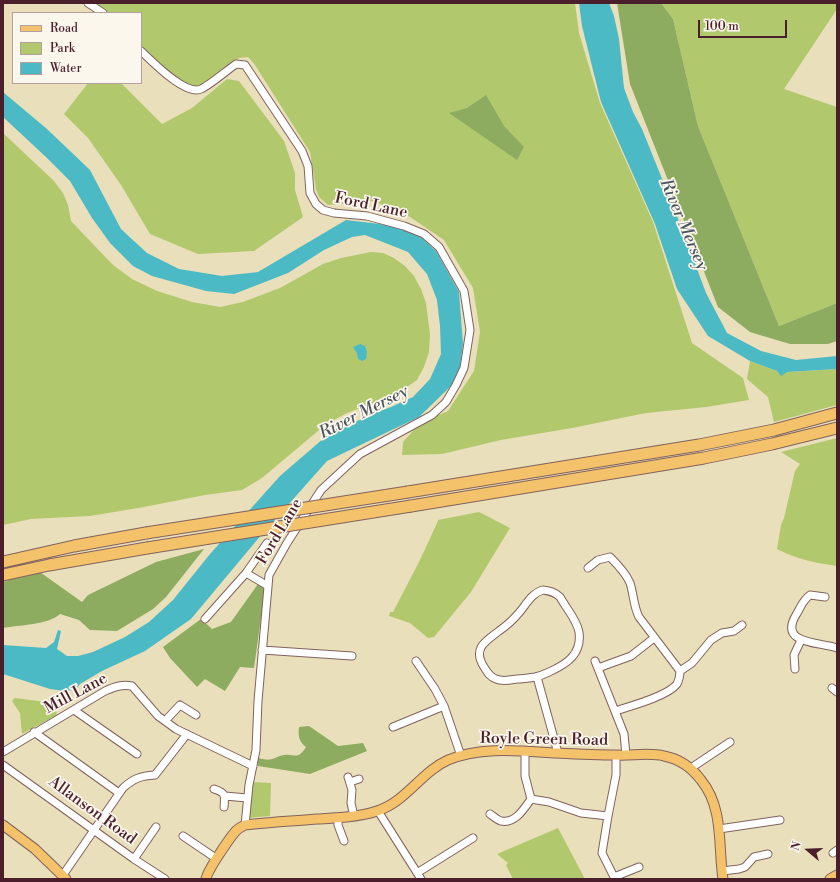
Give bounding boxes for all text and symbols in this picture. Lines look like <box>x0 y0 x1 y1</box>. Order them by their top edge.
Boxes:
legend <box>12 12 142 84</box>
scale bar <box>700 12 789 38</box>
text: 100 m <box>705 19 739 34</box>
text: Road <box>50 21 78 36</box>
text: Park <box>50 41 75 56</box>
text: Water <box>50 61 82 76</box>
water label: River Mersey <box>655 176 711 274</box>
street label: Ford Lane <box>333 189 409 223</box>
water label: River Mersey <box>316 382 412 444</box>
street label: Ford Lane <box>253 495 307 569</box>
street label: Mill Lane <box>41 669 111 719</box>
street label: Royle Green Road <box>480 729 608 751</box>
street label: Allanson Road <box>44 773 140 849</box>
north arrow <box>788 830 828 870</box>
text: N <box>789 840 805 852</box>

